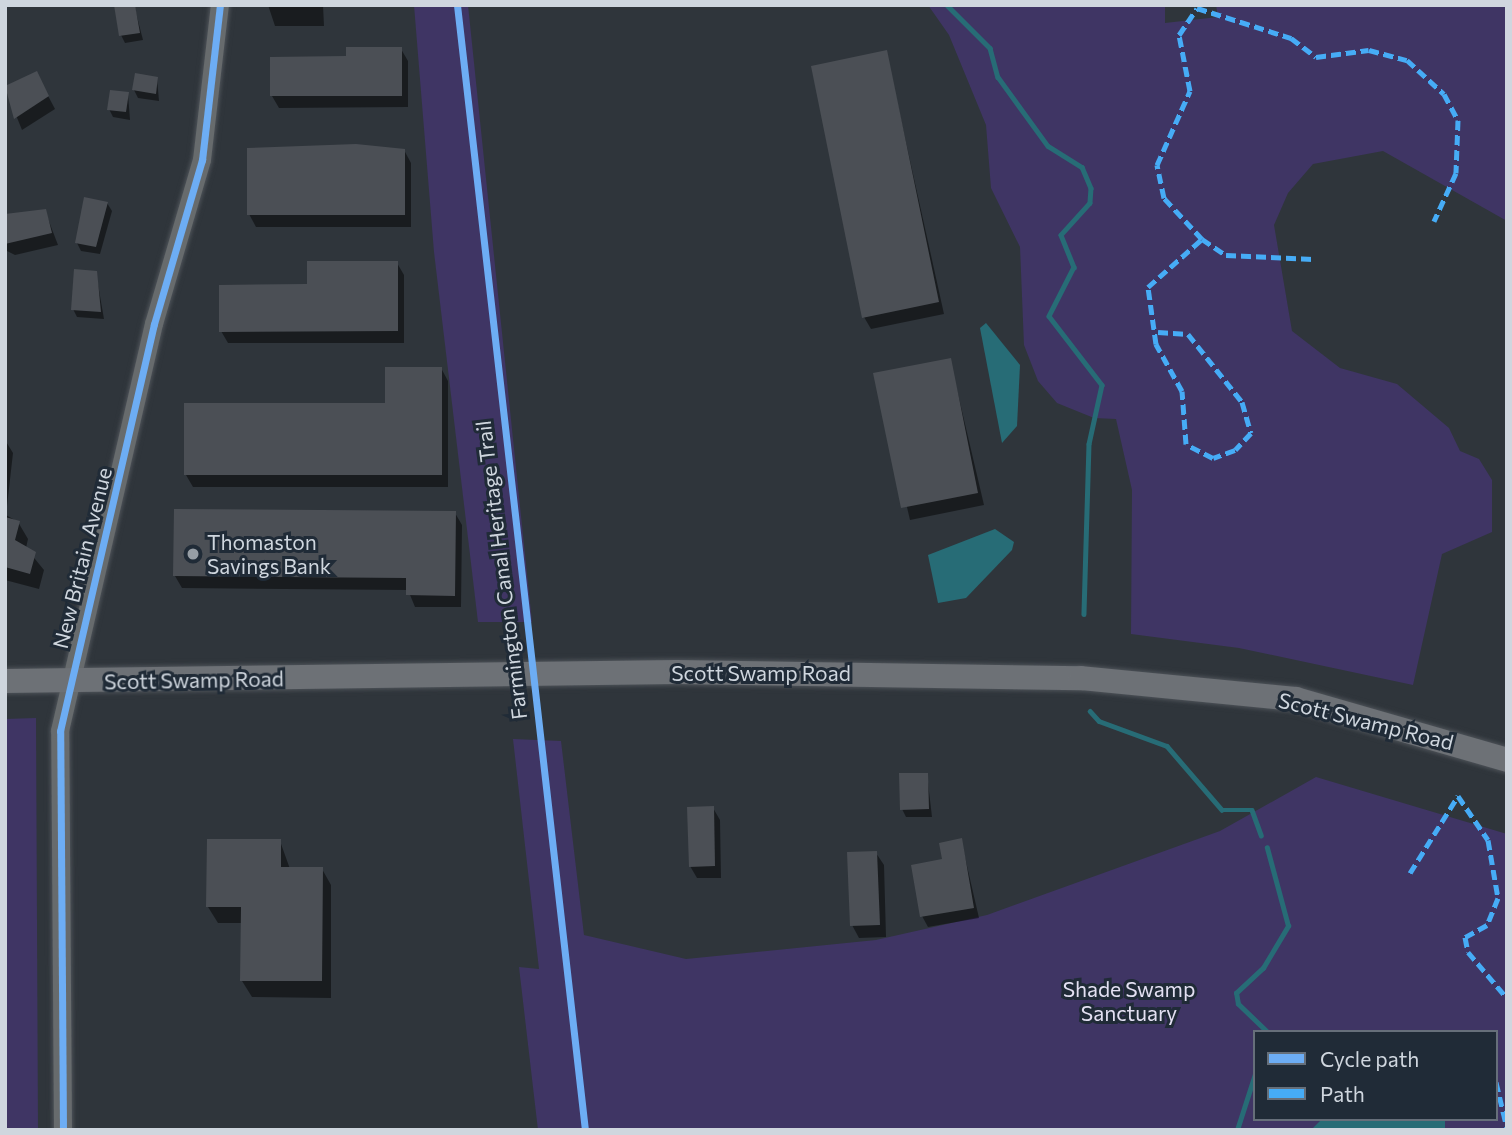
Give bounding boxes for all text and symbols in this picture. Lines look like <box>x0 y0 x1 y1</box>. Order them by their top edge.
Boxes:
street label: Farmington Canal Heritage Trail <box>470 419 532 721</box>
street label: New Britain Avenue <box>47 465 117 651</box>
place label: Thomaston Savings Bank <box>207 529 331 579</box>
marker: Thomaston Savings Bank <box>185 546 201 562</box>
street label: Scott Swamp Road <box>671 660 851 686</box>
street label: Scott Swamp Road <box>104 666 284 694</box>
street label: Scott Swamp Road <box>1276 687 1456 755</box>
park label: Shade Swamp Sanctuary <box>1063 976 1195 1026</box>
legend <box>1253 1030 1498 1121</box>
text: Cycle path <box>1320 1046 1419 1071</box>
text: Path <box>1320 1081 1365 1106</box>

